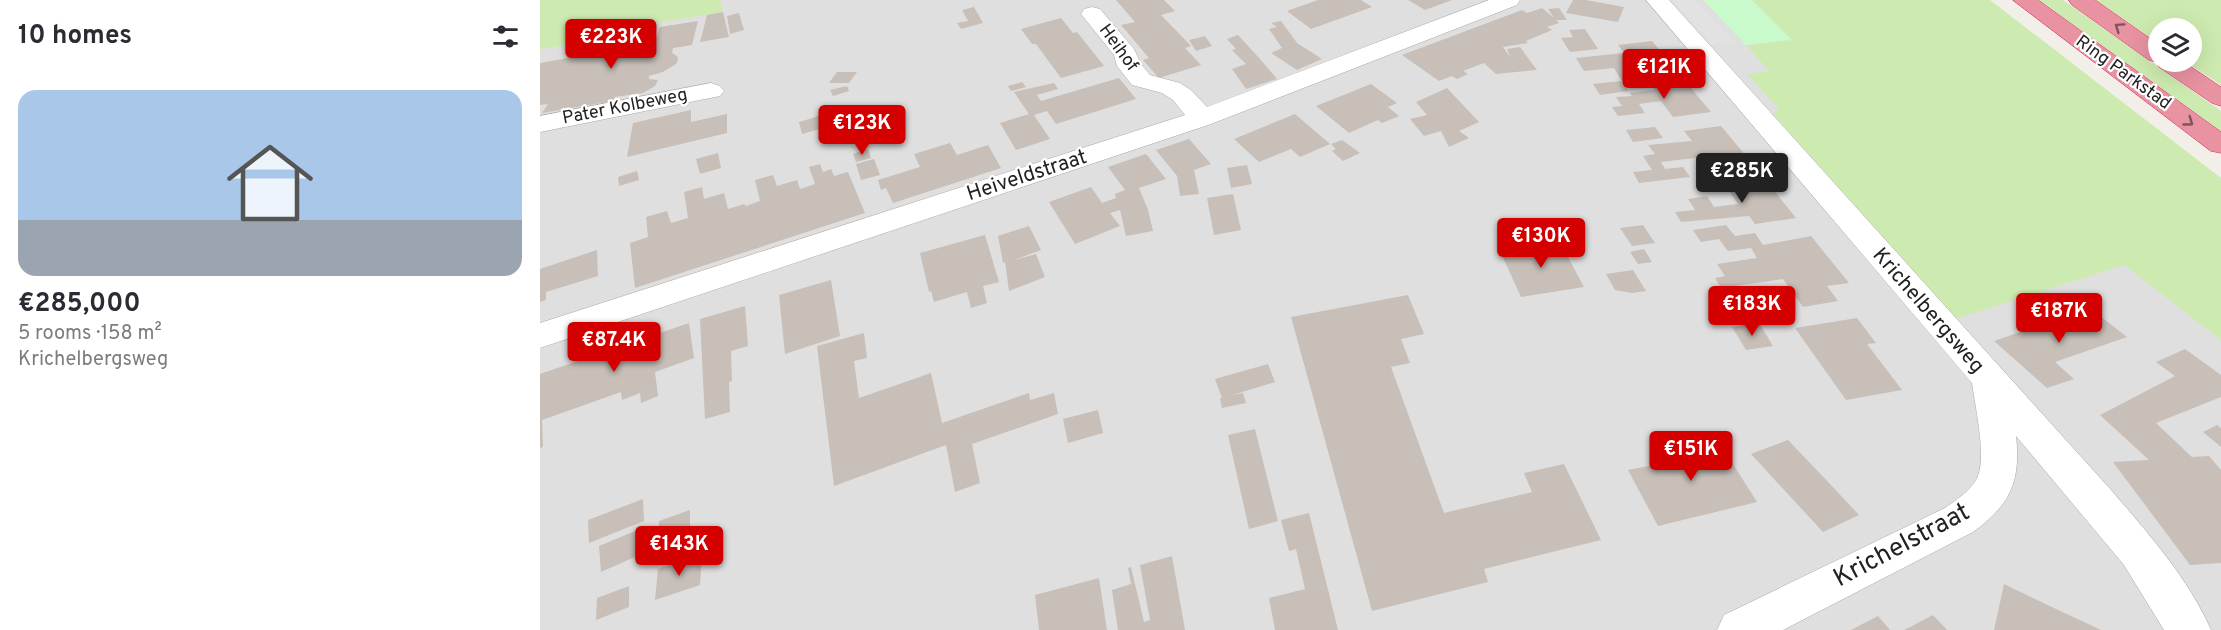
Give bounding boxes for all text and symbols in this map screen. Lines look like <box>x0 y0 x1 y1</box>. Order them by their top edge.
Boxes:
map controls <box>2148 18 2202 72</box>
button: layers <box>2148 18 2202 72</box>
pin: €223K <box>569 19 653 70</box>
text: 10 homes <box>18 20 132 53</box>
icon: filters <box>489 20 522 53</box>
street label: Heihof <box>1093 20 1143 76</box>
one-way arrow <box>2115 23 2126 34</box>
text: €223K <box>579 25 643 51</box>
street label: Ring Parkstad <box>2071 31 2175 115</box>
pin: €121K <box>1622 49 1706 100</box>
text: €121K <box>1636 55 1692 81</box>
street label: Pater Kolbeweg <box>561 84 689 130</box>
pin: €123K <box>820 105 904 156</box>
text: €123K <box>832 111 892 137</box>
one-way arrow <box>2183 115 2194 126</box>
icon: home <box>216 129 324 237</box>
street label: Heiveldstraat <box>963 144 1091 208</box>
pin: €285K <box>1700 153 1784 204</box>
text: €285K <box>1710 159 1774 185</box>
pin: €130K <box>1499 218 1583 269</box>
text: €130K <box>1511 224 1571 250</box>
street label: Krichelbergsweg <box>1866 243 1990 379</box>
pin: €183K <box>1710 286 1794 337</box>
text: €285,000 <box>18 288 141 321</box>
text: €183K <box>1722 292 1782 318</box>
pin: €187K <box>2017 293 2101 344</box>
text: €187K <box>2030 299 2088 325</box>
text: 5 rooms · 158 m² <box>18 321 162 347</box>
pin: €87.4K <box>565 322 663 373</box>
text: €87.4K <box>582 328 646 354</box>
text: Krichelbergsweg <box>18 347 168 373</box>
pin: €151K <box>1649 431 1733 482</box>
text: €151K <box>1663 437 1719 463</box>
street label: Krichelstraat <box>1828 496 1976 596</box>
pin: €143K <box>637 526 721 577</box>
text: €143K <box>649 532 709 558</box>

